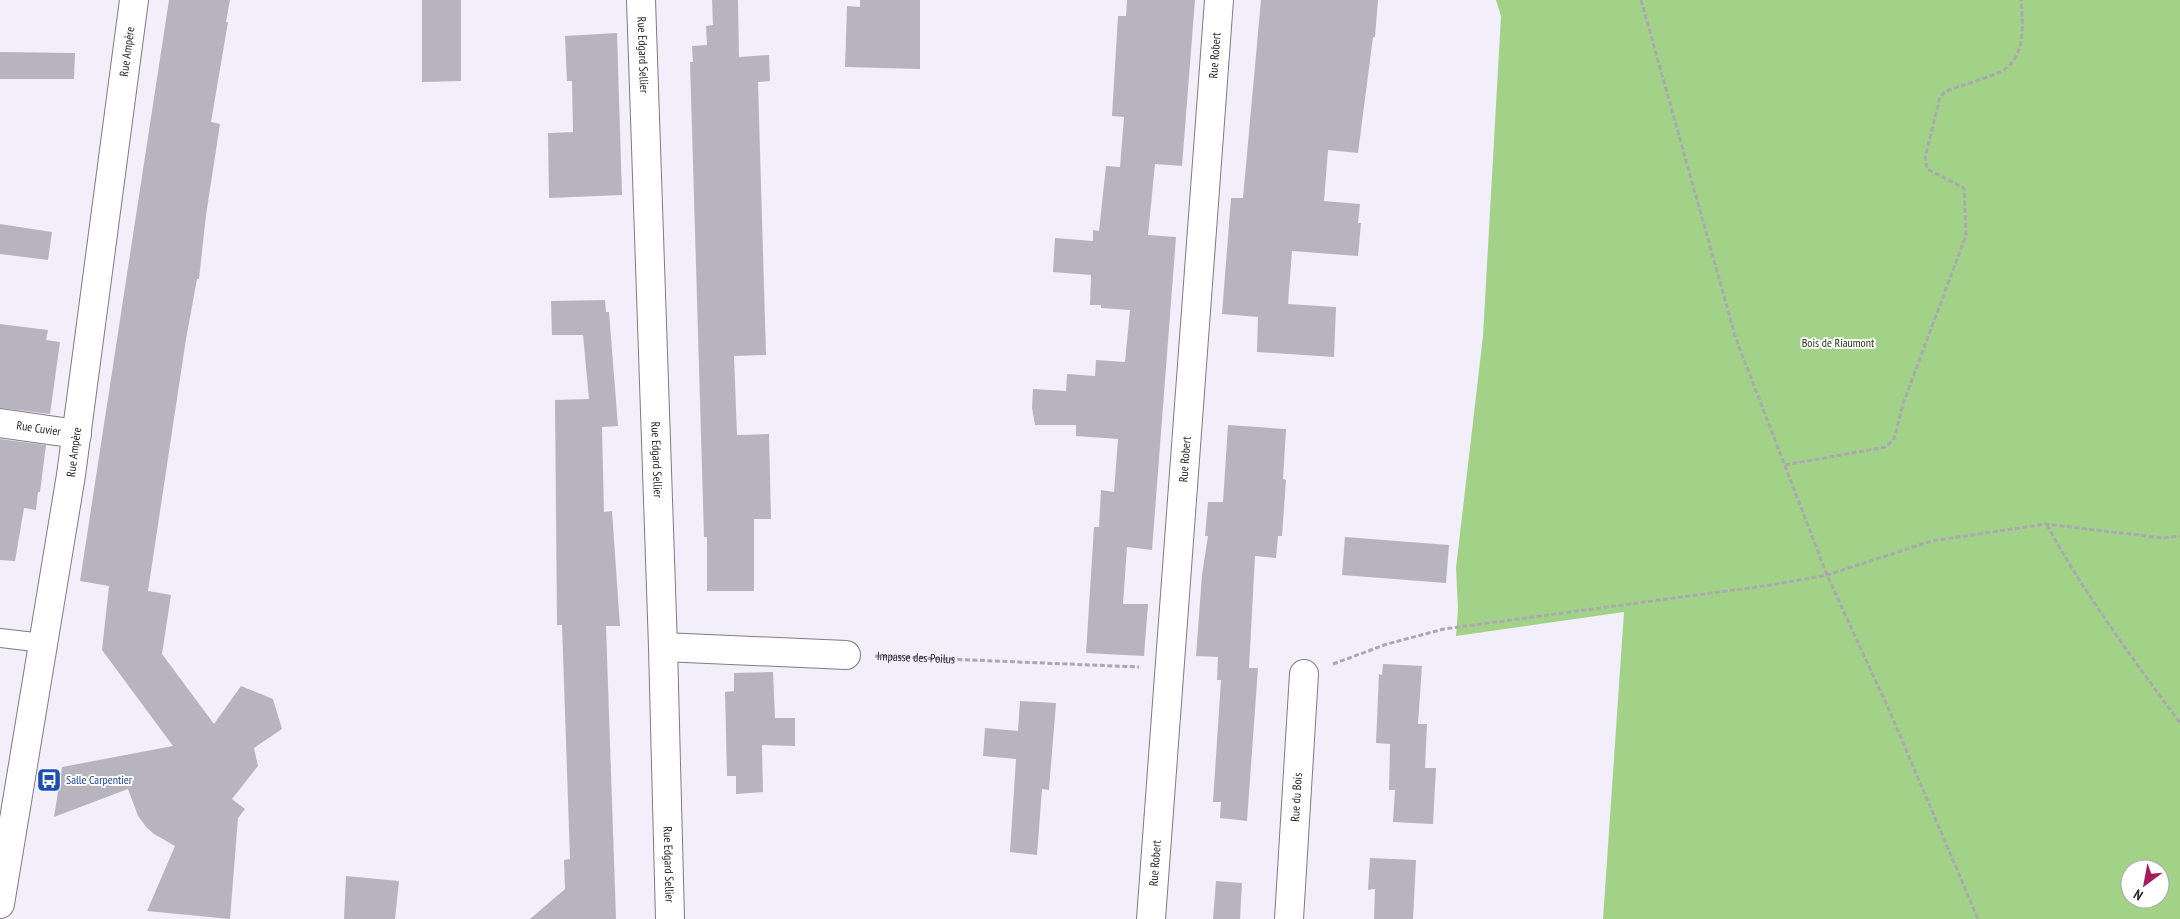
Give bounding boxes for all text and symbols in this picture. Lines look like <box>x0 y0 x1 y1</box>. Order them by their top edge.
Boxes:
street label: Rue Edgard Sellier <box>635 16 652 94</box>
street label: Rue Ampère <box>116 26 137 77</box>
street label: Rue Robert <box>1205 31 1224 79</box>
park label: Bois de Riaumont <box>1802 335 1875 350</box>
street label: Rue Cuvier <box>16 417 63 439</box>
street label: Rue Edgard Sellier <box>648 421 666 499</box>
street label: Rue Ampère <box>63 426 84 478</box>
street label: Rue Robert <box>1175 435 1194 483</box>
street label: Impasse des Poilus <box>877 648 955 666</box>
bus stop icon: Salle Carpentier <box>36 767 62 793</box>
place label: Salle Carpentier <box>66 772 133 787</box>
street label: Rue du Bois <box>1287 772 1305 822</box>
street label: Rue Edgard Sellier <box>661 826 678 904</box>
street label: Rue Robert <box>1145 839 1164 887</box>
north arrow <box>2120 859 2170 909</box>
text: N <box>2130 885 2146 905</box>

